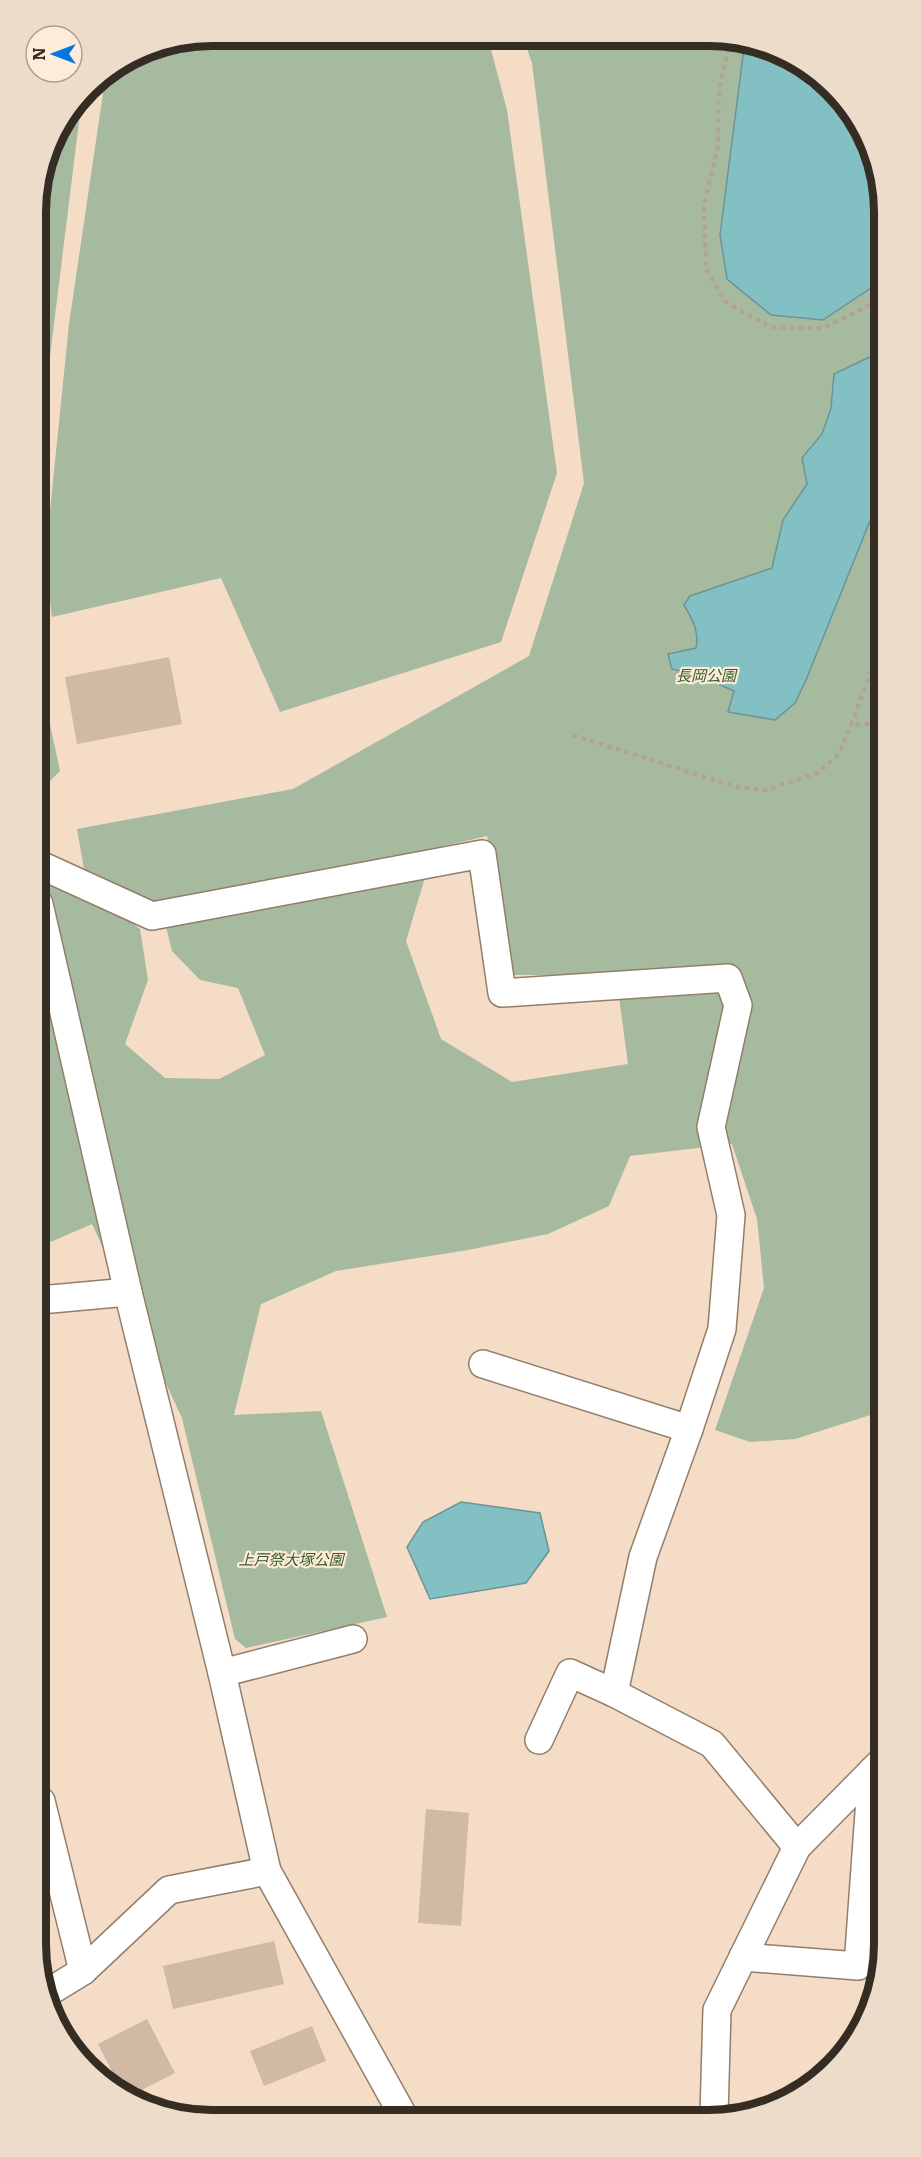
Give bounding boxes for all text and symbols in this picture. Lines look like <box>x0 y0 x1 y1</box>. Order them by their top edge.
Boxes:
north arrow <box>24 24 84 84</box>
text: N <box>26 47 50 61</box>
park label: 長岡公園 <box>676 663 738 686</box>
park label: 上戸祭大塚公園 <box>238 1547 345 1570</box>

